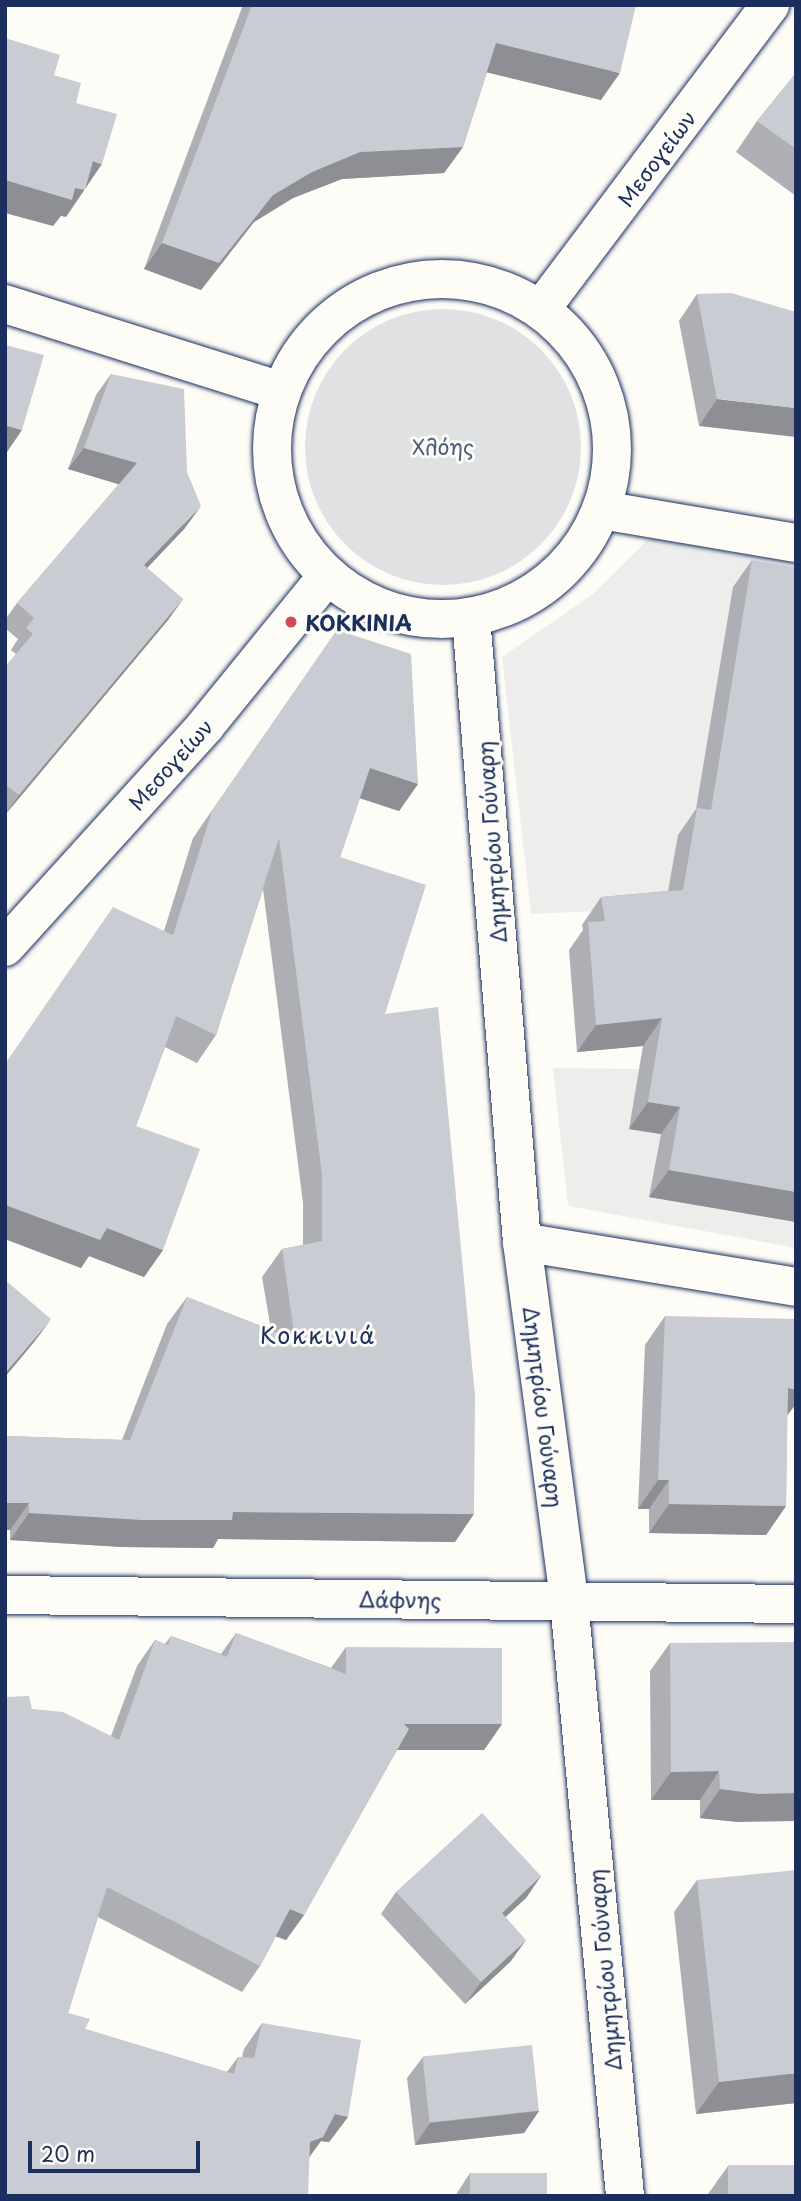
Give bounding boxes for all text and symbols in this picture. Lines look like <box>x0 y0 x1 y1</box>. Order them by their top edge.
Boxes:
street label: Μεσογείων <box>612 105 700 211</box>
park label: Χλόης <box>412 433 474 459</box>
place label: ΚΟΚΚΙΝΙΑ <box>305 609 412 635</box>
marker: ΚΟΚΚΙΝΙΑ <box>283 614 299 630</box>
street label: Μεσογείων <box>123 713 217 815</box>
street label: Δημητρίου Γούναρη <box>471 740 511 944</box>
street label: Δημητρίου Γούναρη <box>519 1305 569 1509</box>
district label: Κοκκινιά <box>261 1321 375 1349</box>
street label: Δάφνης <box>359 1586 441 1612</box>
street label: Δημητρίου Γούναρη <box>583 1868 625 2072</box>
scale bar <box>32 2128 203 2172</box>
text: 20 m <box>41 2137 95 2169</box>

